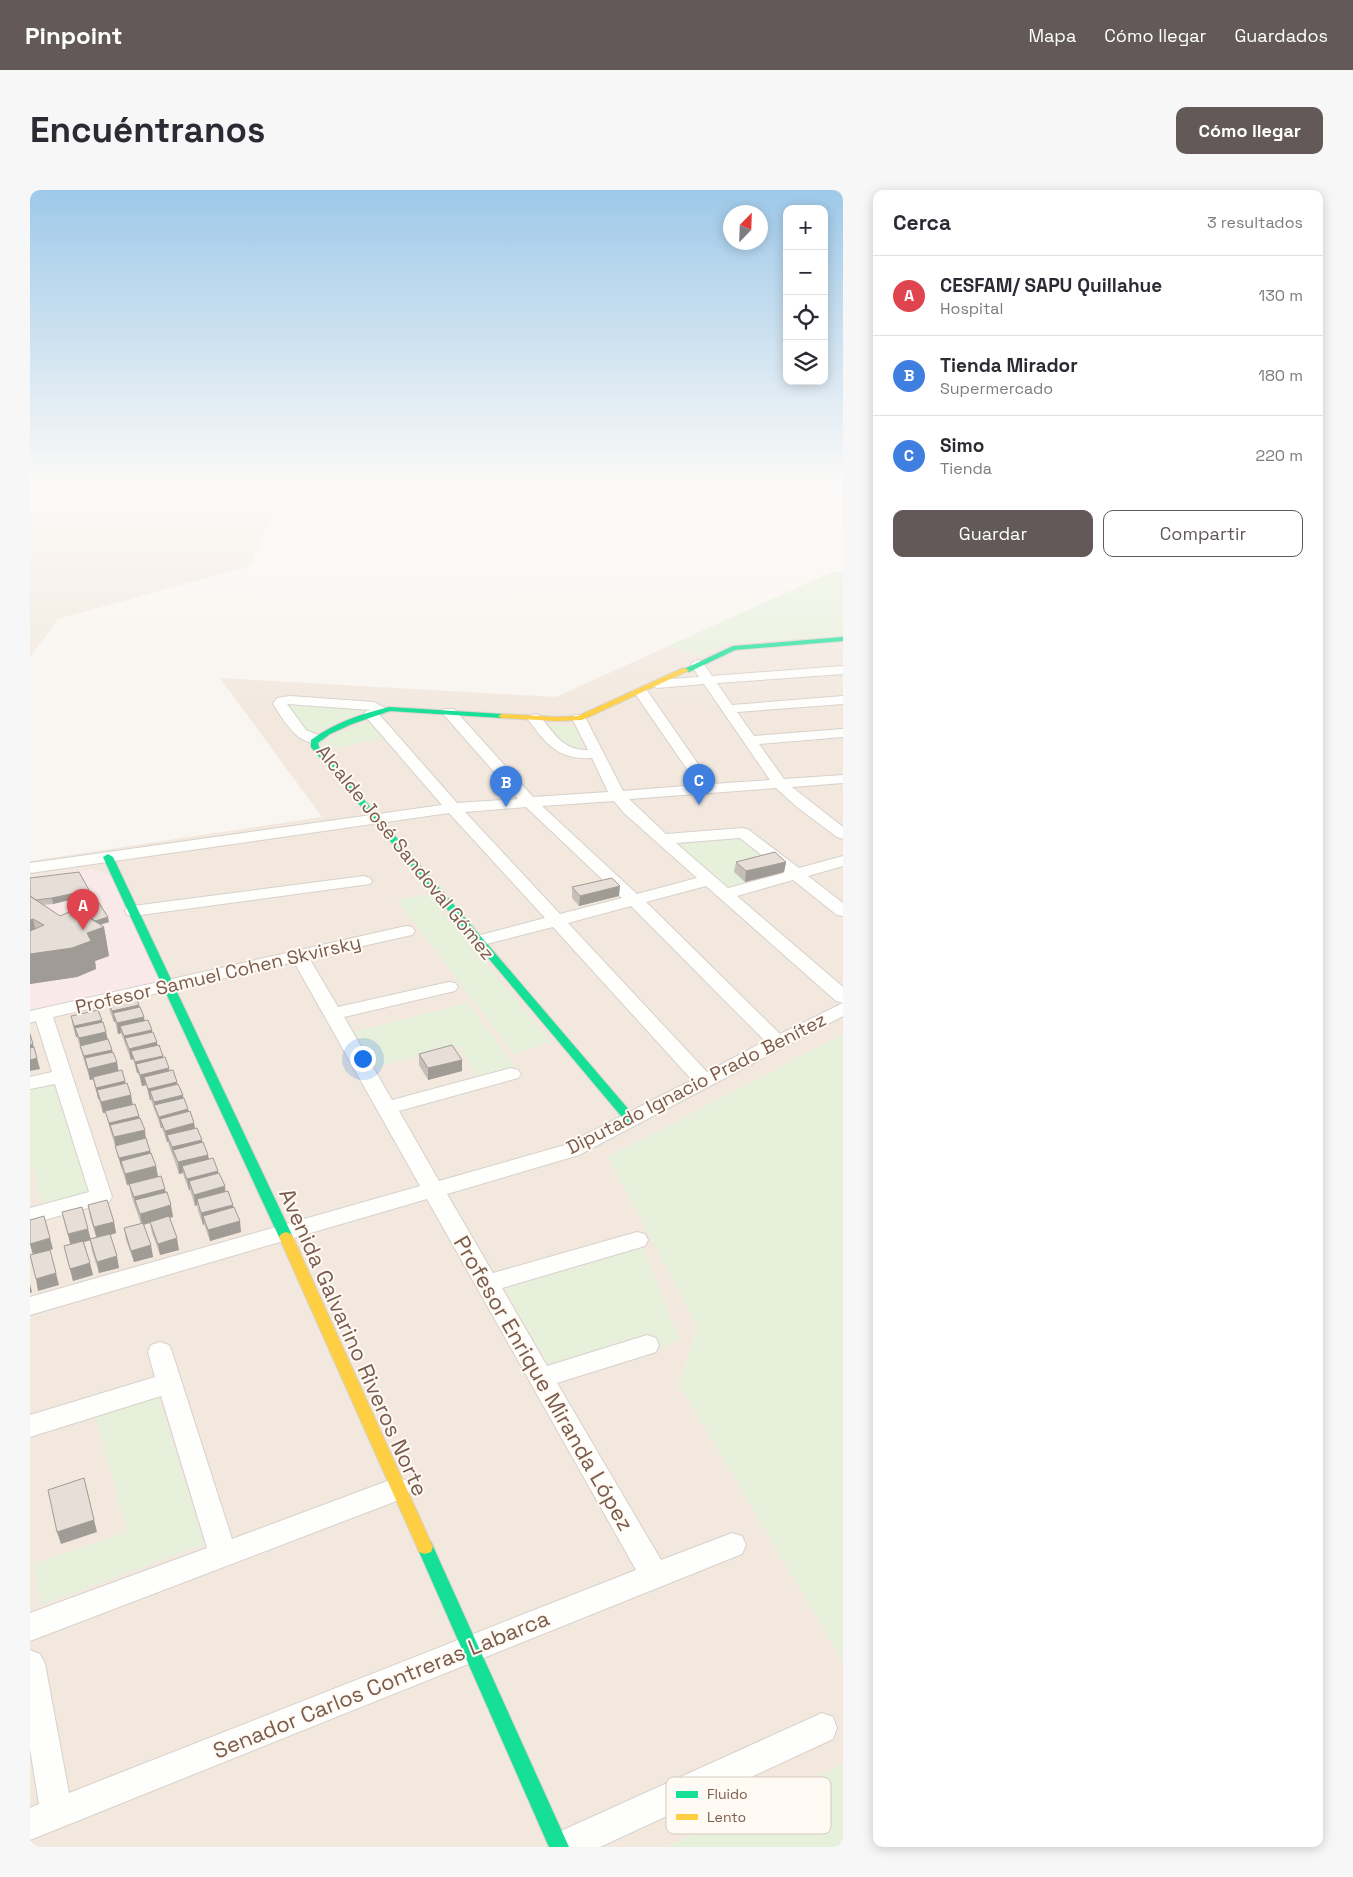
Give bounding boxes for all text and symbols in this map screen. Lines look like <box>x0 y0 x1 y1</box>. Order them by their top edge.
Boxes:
text: Pinpoint <box>25 20 122 51</box>
text: Mapa <box>1028 24 1076 47</box>
text: Cómo llegar <box>1104 24 1206 47</box>
text: Guardados <box>1234 24 1328 47</box>
button: Cómo llegar <box>1176 107 1323 154</box>
text: Encuéntranos <box>30 108 265 152</box>
north arrow <box>723 205 768 250</box>
map controls <box>783 205 828 385</box>
button: + <box>783 205 828 250</box>
text: Cerca <box>893 209 951 236</box>
text: 3 resultados <box>1207 212 1303 233</box>
button: − <box>783 250 828 295</box>
text: CESFAM/ SAPU Quillahue <box>940 273 1162 298</box>
text: A <box>904 285 914 306</box>
text: 130 m <box>1259 285 1303 306</box>
button: locate <box>783 295 828 340</box>
text: Hospital <box>940 298 1003 319</box>
button: layers <box>783 340 828 385</box>
text: Tienda Mirador <box>940 353 1078 378</box>
text: B <box>904 365 914 386</box>
text: 180 m <box>1258 365 1303 386</box>
text: Supermercado <box>940 378 1053 399</box>
text: Simo <box>940 433 984 458</box>
text: C <box>904 445 914 466</box>
text: 220 m <box>1256 445 1303 466</box>
text: Tienda <box>940 458 992 479</box>
button: Guardar <box>893 510 1093 557</box>
button: Compartir <box>1103 510 1303 557</box>
street label: Alcalde José Sandoval Gómez <box>311 739 500 965</box>
pin: C <box>683 764 715 805</box>
pin: B <box>490 766 522 807</box>
pin: A <box>67 889 99 930</box>
street label: Profesor Samuel Cohen Skvirsky <box>73 929 364 1020</box>
street label: Diputado Ignacio Prado Benítez <box>562 1007 830 1160</box>
your location <box>350 1046 376 1072</box>
street label: Avenida Galvarino Riveros Norte <box>273 1184 435 1500</box>
street label: Profesor Enrique Miranda López <box>448 1230 640 1536</box>
street label: Senador Carlos Contreras Labarca <box>209 1603 554 1764</box>
legend <box>666 1777 831 1834</box>
text: Fluido <box>707 1785 748 1803</box>
text: Lento <box>707 1808 746 1826</box>

